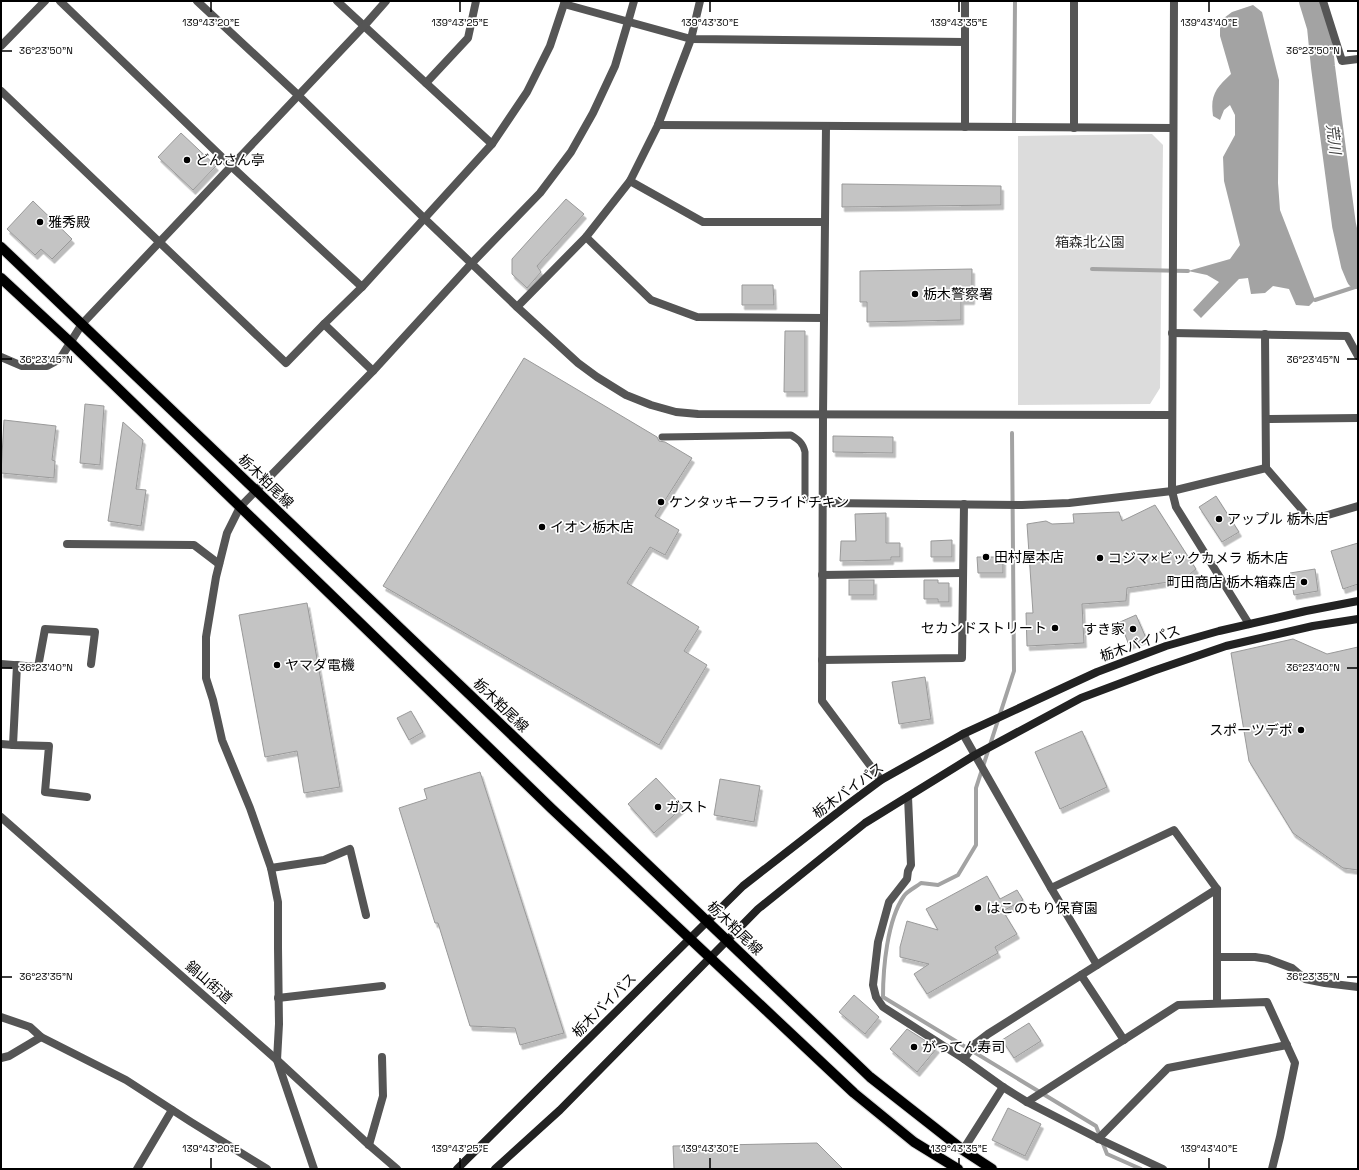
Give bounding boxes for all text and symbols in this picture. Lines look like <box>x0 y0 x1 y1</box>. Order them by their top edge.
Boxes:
text: 139°43'20"E <box>182 16 240 29</box>
text: 139°43'25"E <box>432 16 489 29</box>
text: 139°43'30"E <box>681 16 739 29</box>
text: 139°43'35"E <box>931 16 988 29</box>
text: 139°43'40"E <box>1180 16 1238 29</box>
text: 36°23'50"N <box>19 44 73 57</box>
text: 36°23'50"N <box>1286 44 1340 57</box>
water label: 荒川 <box>1323 123 1346 157</box>
place label: どんさん亭 <box>195 151 265 169</box>
marker: どんさん亭 <box>182 155 192 165</box>
place label: 雅秀殿 <box>48 213 90 231</box>
marker: 雅秀殿 <box>35 217 45 227</box>
park label: 箱森北公園 <box>1055 233 1125 251</box>
place label: 栃木警察署 <box>923 285 993 303</box>
marker: 栃木警察署 <box>910 289 920 299</box>
text: 36°23'45"N <box>19 353 73 366</box>
text: 36°23'45"N <box>1286 353 1340 366</box>
street label: 栃木粕尾線 <box>235 450 297 512</box>
place label: ケンタッキーフライドチキン <box>669 493 849 511</box>
marker: ケンタッキーフライドチキン <box>656 497 666 507</box>
place label: アップル 栃木店 <box>1227 510 1329 528</box>
marker: アップル 栃木店 <box>1214 514 1224 524</box>
place label: イオン栃木店 <box>550 518 634 536</box>
marker: イオン栃木店 <box>537 522 547 532</box>
place label: 田村屋本店 <box>994 548 1064 566</box>
place label: コジマ×ビックカメラ 栃木店 <box>1108 549 1288 567</box>
marker: 田村屋本店 <box>981 552 991 562</box>
marker: コジマ×ビックカメラ 栃木店 <box>1095 553 1105 563</box>
place label: 町田商店 栃木箱森店 <box>1166 573 1296 591</box>
marker: 町田商店 栃木箱森店 <box>1299 577 1309 587</box>
place label: セカンドストリート <box>921 619 1047 637</box>
place label: すき家 <box>1083 620 1125 638</box>
street label: 栃木バイパス <box>1097 621 1183 665</box>
marker: セカンドストリート <box>1050 623 1060 633</box>
marker: すき家 <box>1128 624 1138 634</box>
place label: ヤマダ電機 <box>285 656 355 674</box>
marker: ヤマダ電機 <box>272 660 282 670</box>
text: 36°23'40"N <box>19 661 73 674</box>
text: 36°23'40"N <box>1286 661 1340 674</box>
street label: 栃木粕尾線 <box>470 674 532 736</box>
place label: スポーツデポ <box>1209 721 1293 739</box>
marker: スポーツデポ <box>1296 725 1306 735</box>
street label: 栃木バイパス <box>809 758 887 822</box>
place label: ガスト <box>666 798 708 816</box>
marker: ガスト <box>653 802 663 812</box>
street label: 栃木粕尾線 <box>704 897 766 959</box>
place label: はこのもり保育園 <box>986 899 1098 917</box>
marker: はこのもり保育園 <box>973 903 983 913</box>
street label: 鍋山街道 <box>182 957 236 1007</box>
street label: 栃木バイパス <box>568 969 640 1041</box>
text: 36°23'35"N <box>19 970 73 983</box>
text: 36°23'35"N <box>1286 970 1340 983</box>
place label: がってん寿司 <box>922 1038 1005 1056</box>
marker: がってん寿司 <box>909 1042 919 1052</box>
text: 139°43'20"E <box>182 1142 240 1155</box>
text: 139°43'25"E <box>432 1142 489 1155</box>
text: 139°43'30"E <box>681 1142 739 1155</box>
text: 139°43'35"E <box>931 1142 988 1155</box>
text: 139°43'40"E <box>1180 1142 1238 1155</box>

